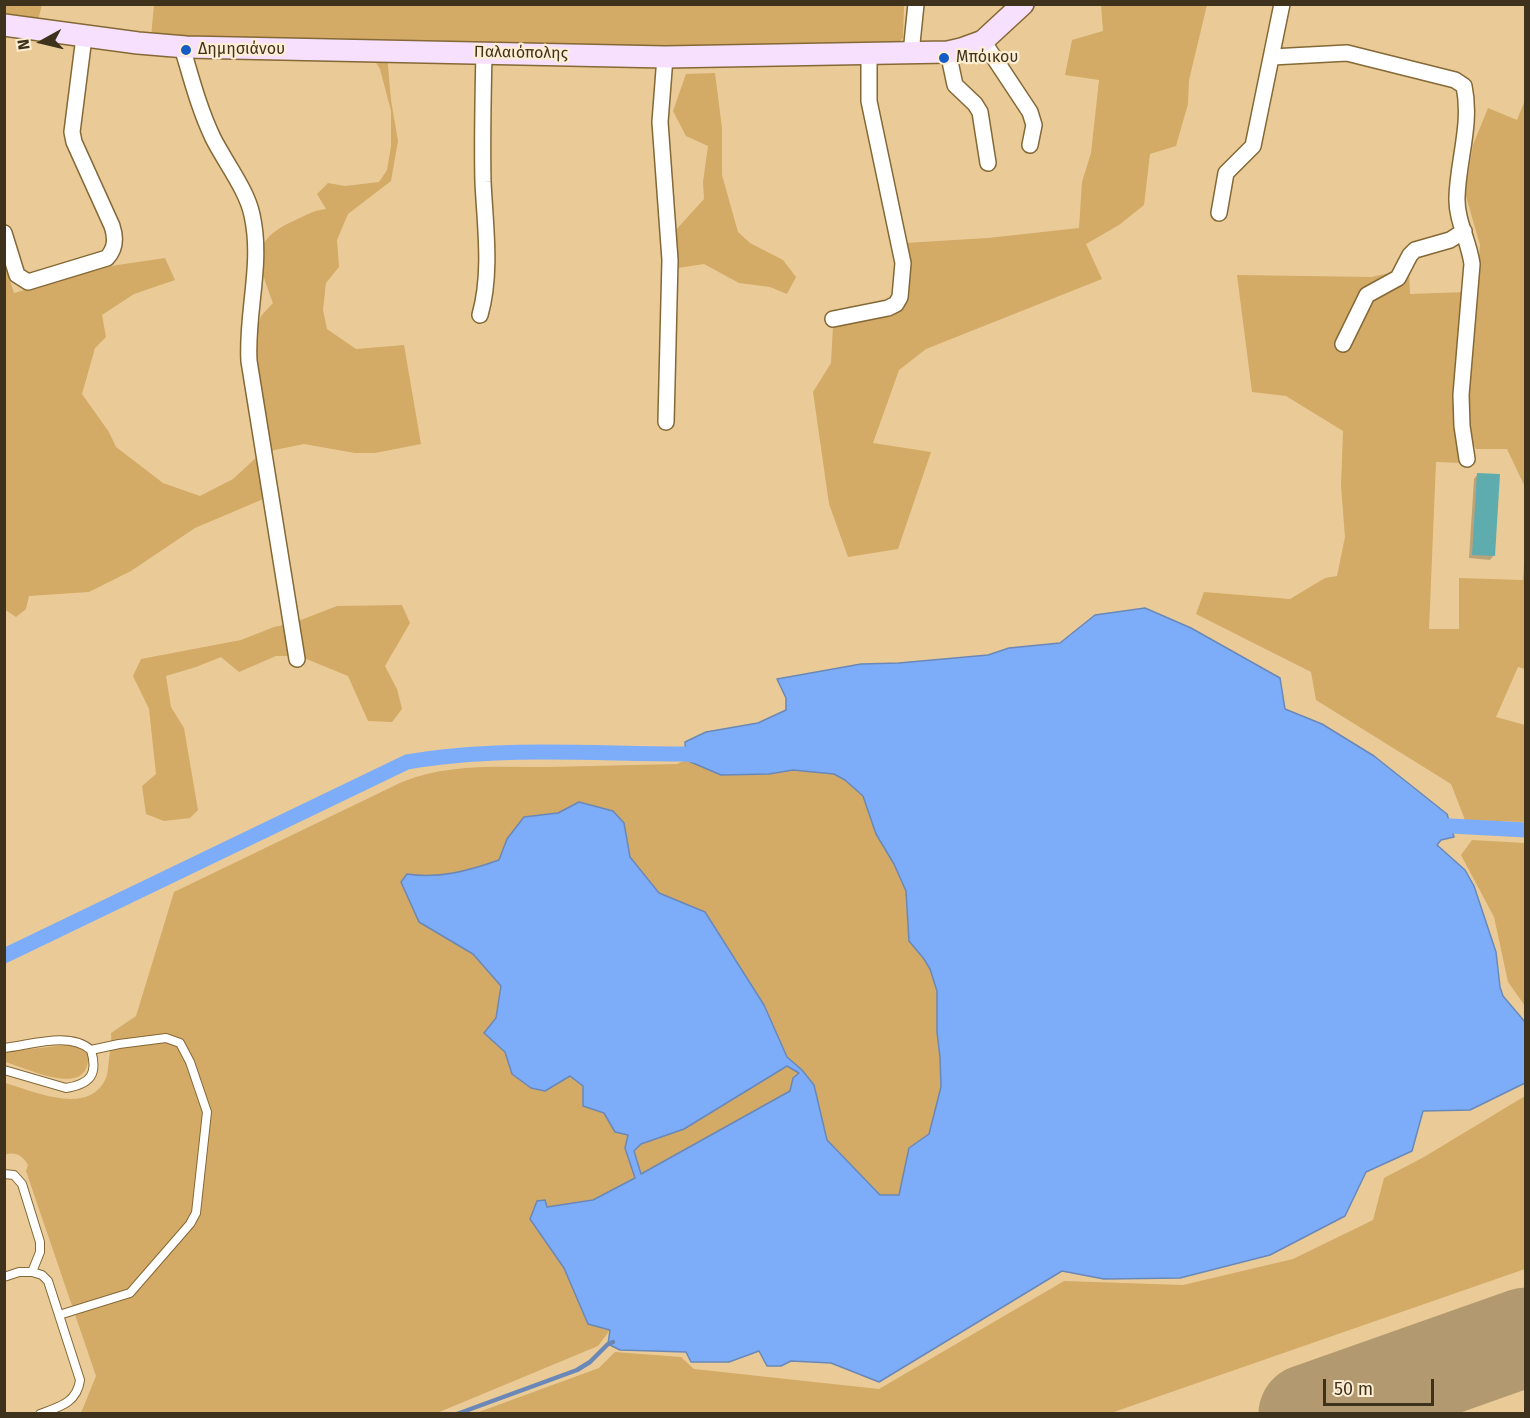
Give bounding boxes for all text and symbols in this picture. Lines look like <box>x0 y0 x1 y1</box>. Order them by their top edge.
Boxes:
north arrow <box>12 12 72 72</box>
text: N <box>14 38 34 51</box>
place label: Δημησιάνου <box>198 40 285 60</box>
marker: Δημησιάνου <box>179 43 193 57</box>
street label: Παλαιόπολης <box>474 43 568 63</box>
place label: Μπόικου <box>956 48 1018 68</box>
marker: Μπόικου <box>937 51 951 65</box>
scale bar <box>1326 1367 1437 1405</box>
text: 50 m <box>1334 1378 1373 1400</box>

